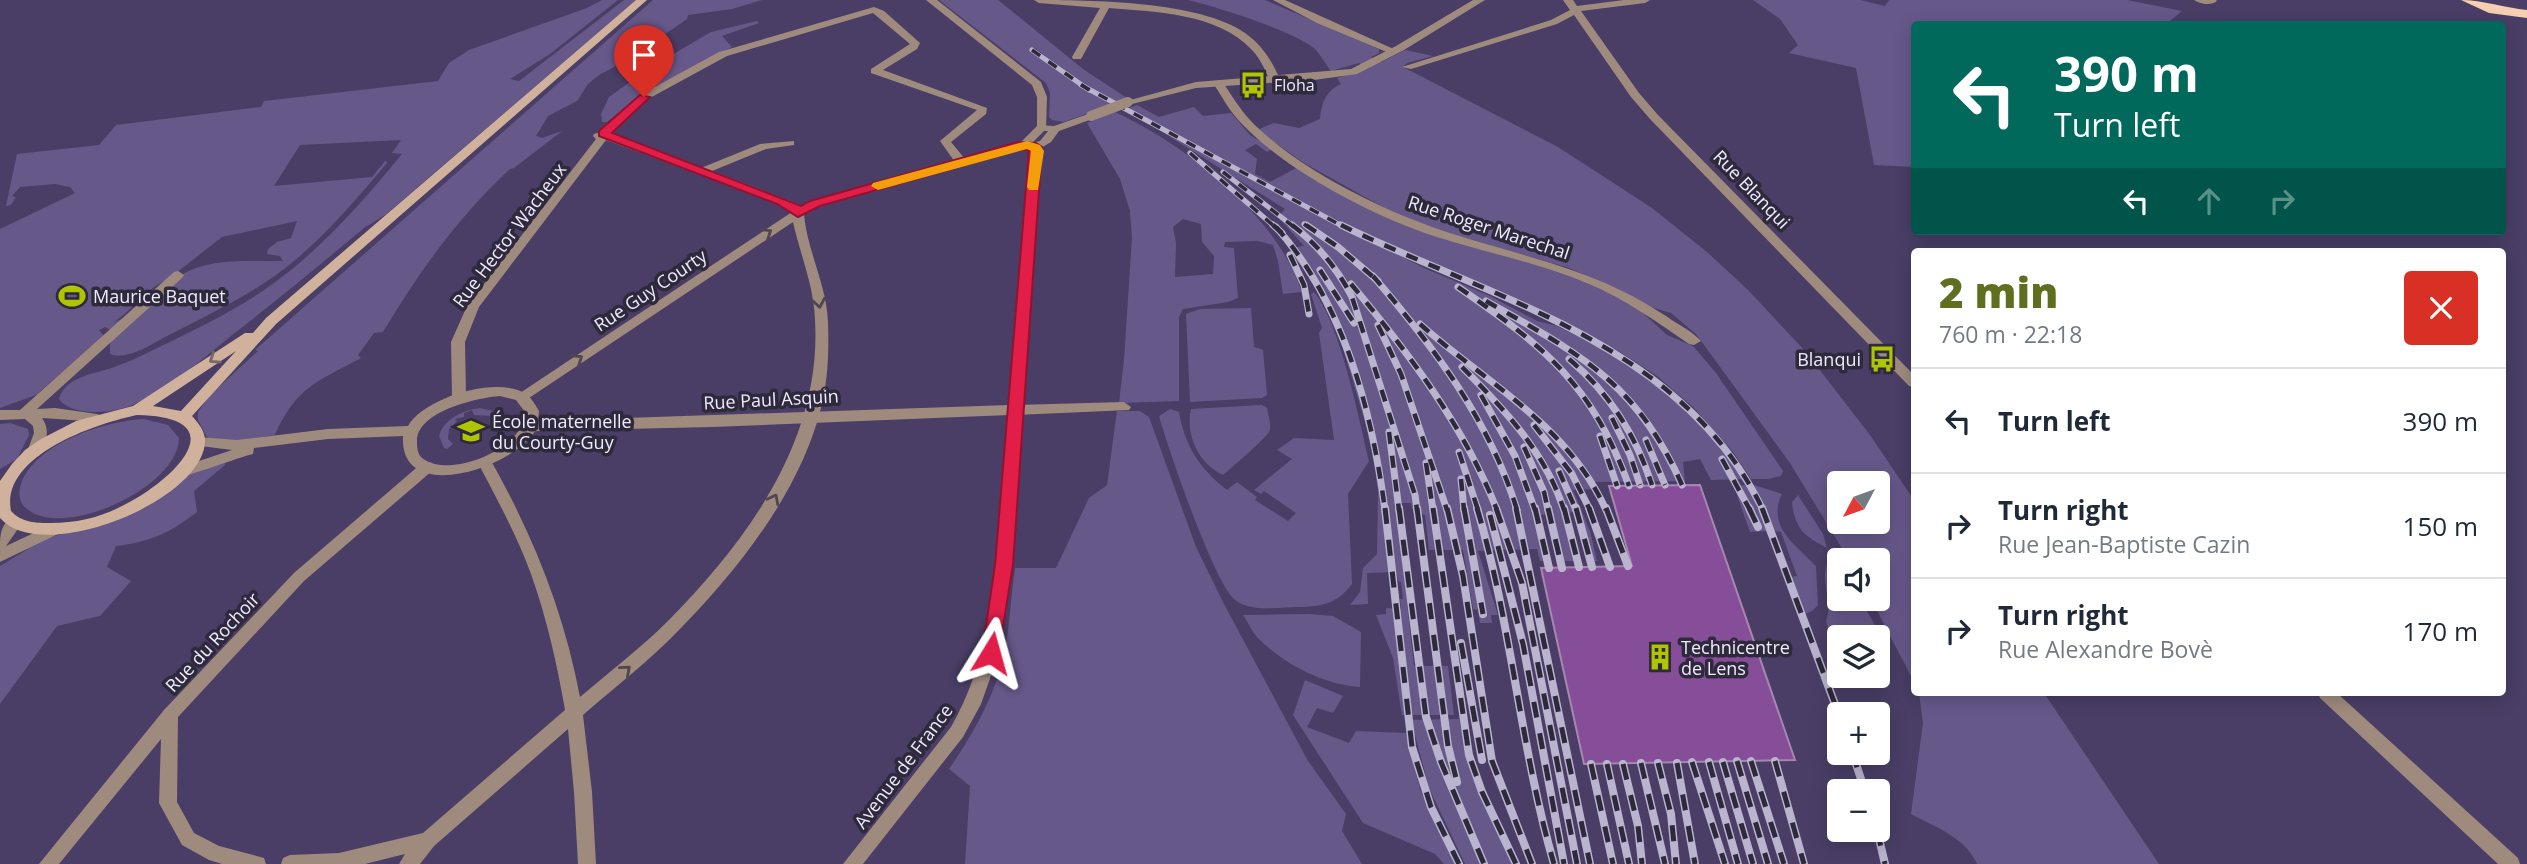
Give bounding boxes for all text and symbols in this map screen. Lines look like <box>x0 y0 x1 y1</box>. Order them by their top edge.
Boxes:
pin <box>614 25 674 97</box>
icon: arrive <box>625 36 663 74</box>
text: 390 m <box>2054 40 2199 106</box>
icon: left <box>1939 49 2030 140</box>
bus stop icon: Floha <box>1238 70 1268 100</box>
place label: Floha <box>1274 74 1315 96</box>
text: Turn left <box>2054 103 2180 146</box>
street label: Rue Blanqui <box>1708 144 1796 234</box>
street label: Rue Hector Wacheux <box>447 157 572 312</box>
icon: left <box>2117 182 2155 220</box>
icon: ahead <box>2190 182 2228 220</box>
icon: right <box>2263 182 2301 220</box>
street label: Rue Roger Marechal <box>1405 190 1573 264</box>
one-way arrow <box>759 228 772 241</box>
street label: Rue Guy Courty <box>589 243 712 337</box>
text: 2 min <box>1939 263 2058 320</box>
button: close <box>2404 271 2478 345</box>
sports icon: Maurice Baquet <box>57 281 87 311</box>
place label: Maurice Baquet <box>93 284 226 308</box>
one-way arrow <box>811 297 826 309</box>
text: 760 m · 22:18 <box>1939 318 2082 350</box>
bus stop icon: Blanqui <box>1867 344 1897 374</box>
place label: Blanqui <box>1797 347 1861 371</box>
one-way arrow <box>209 351 222 364</box>
one-way arrow <box>570 355 583 367</box>
street label: Rue Paul Asquin <box>703 383 839 415</box>
icon: left <box>1939 402 1977 440</box>
text: Turn left <box>1998 403 2110 439</box>
text: 390 m <box>2403 403 2478 439</box>
place label: École maternelle du Courty-Guy <box>492 409 632 454</box>
school or university icon: École maternelle du Courty-Guy <box>456 416 486 446</box>
north arrow <box>1827 471 1890 534</box>
map controls <box>1827 471 1890 842</box>
text: Turn right <box>1998 492 2129 528</box>
one-way arrow <box>766 494 779 506</box>
icon: right <box>1939 507 1977 545</box>
text: 150 m <box>2403 508 2478 544</box>
text: Rue Jean-Baptiste Cazin <box>1998 528 2250 560</box>
button: sound <box>1827 548 1890 611</box>
street label: Rue du Rochoir <box>160 587 265 697</box>
text: Turn right <box>1998 597 2129 633</box>
icon: right <box>1939 612 1977 650</box>
text: 170 m <box>2403 613 2478 649</box>
position arrow <box>954 616 1028 690</box>
button: layers <box>1827 625 1890 688</box>
text: Rue Alexandre Bovè <box>1998 633 2213 665</box>
place label: Technicentre de Lens <box>1681 635 1790 680</box>
building icon: Technicentre de Lens <box>1645 642 1675 672</box>
one-way arrow <box>617 666 630 678</box>
street label: Avenue de France <box>848 699 958 833</box>
button: + <box>1827 702 1890 765</box>
button: − <box>1827 779 1890 842</box>

